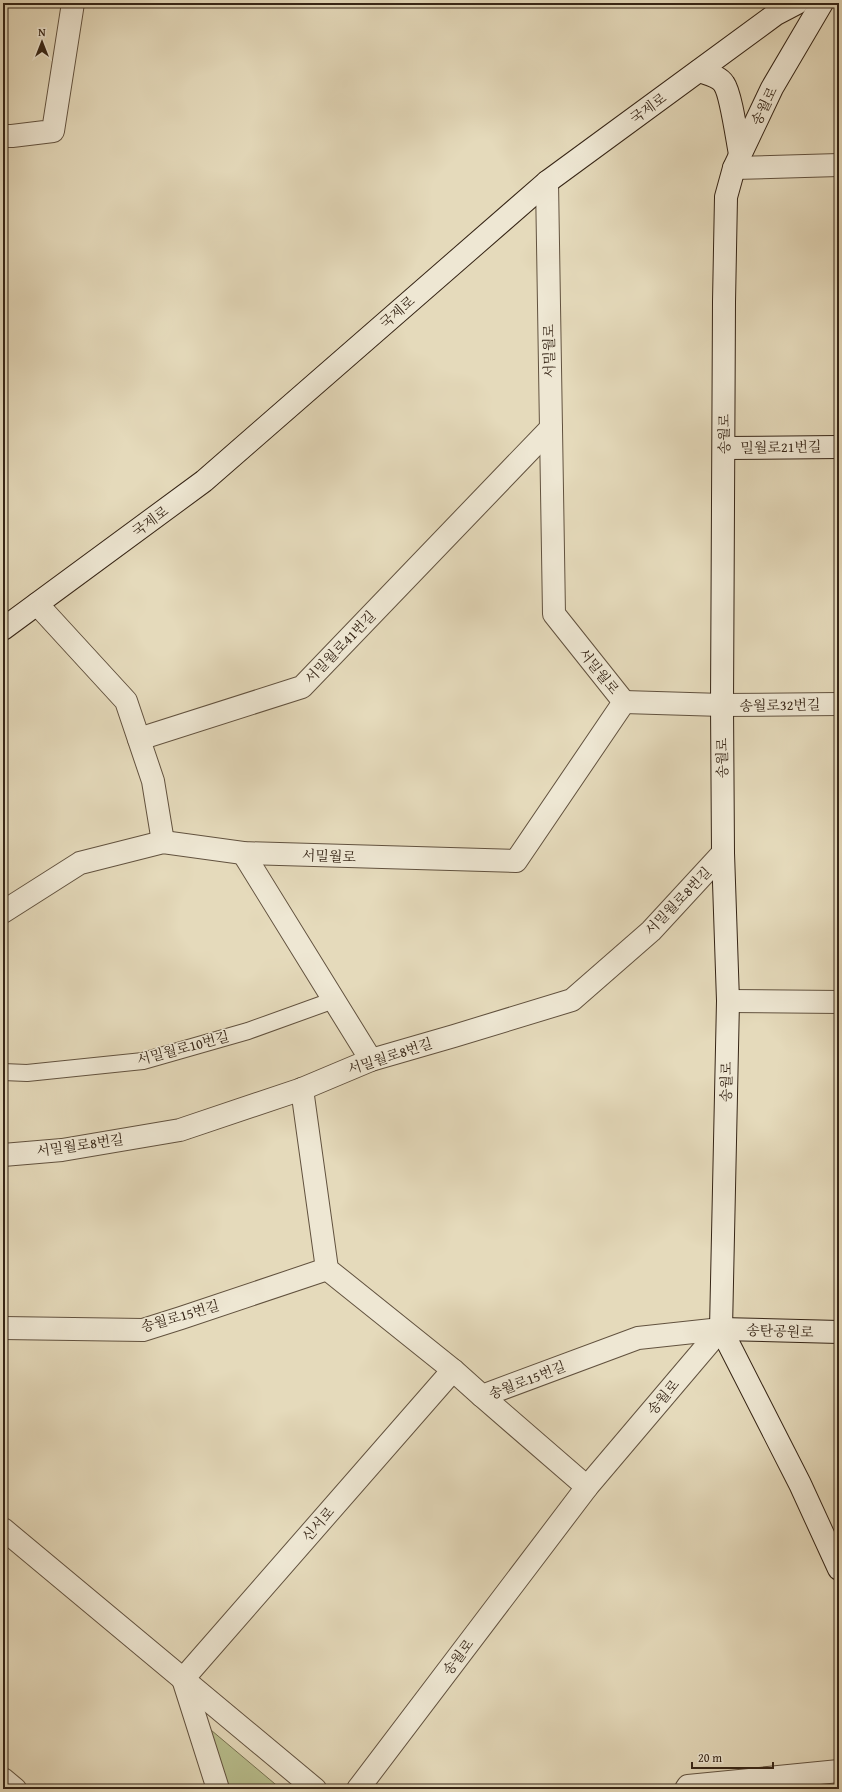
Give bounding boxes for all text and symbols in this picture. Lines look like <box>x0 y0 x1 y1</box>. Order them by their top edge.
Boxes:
north arrow <box>22 22 62 62</box>
text: N <box>38 24 46 40</box>
street label: 송월로 <box>746 83 782 129</box>
street label: 국제로 <box>626 88 671 128</box>
street label: 국제로 <box>375 291 419 333</box>
street label: 서밀월로 <box>539 323 559 378</box>
street label: 송월로 <box>714 413 734 454</box>
street label: 밀월로21번길 <box>740 436 822 458</box>
street label: 국제로 <box>128 501 173 541</box>
street label: 서밀월로41번길 <box>300 606 380 688</box>
street label: 서밀월로 <box>574 644 624 699</box>
street label: 송월로32번길 <box>739 694 821 716</box>
street label: 송월로 <box>712 737 732 778</box>
street label: 서밀월로 <box>302 845 357 867</box>
street label: 서밀월로8번길 <box>640 862 716 940</box>
street label: 서밀월로10번길 <box>135 1026 231 1070</box>
street label: 서밀월로8번길 <box>345 1033 435 1079</box>
street label: 송월로 <box>716 1061 736 1102</box>
street label: 서밀월로8번길 <box>35 1129 125 1161</box>
street label: 송월로15번길 <box>138 1295 222 1337</box>
street label: 송탄공원로 <box>746 1320 815 1342</box>
street label: 송월로15번길 <box>486 1356 568 1404</box>
street label: 송월로 <box>642 1375 684 1419</box>
street label: 신서로 <box>297 1502 339 1546</box>
street label: 송월로 <box>438 1634 478 1679</box>
scale bar <box>692 1744 773 1770</box>
text: 20 m <box>698 1749 722 1766</box>

